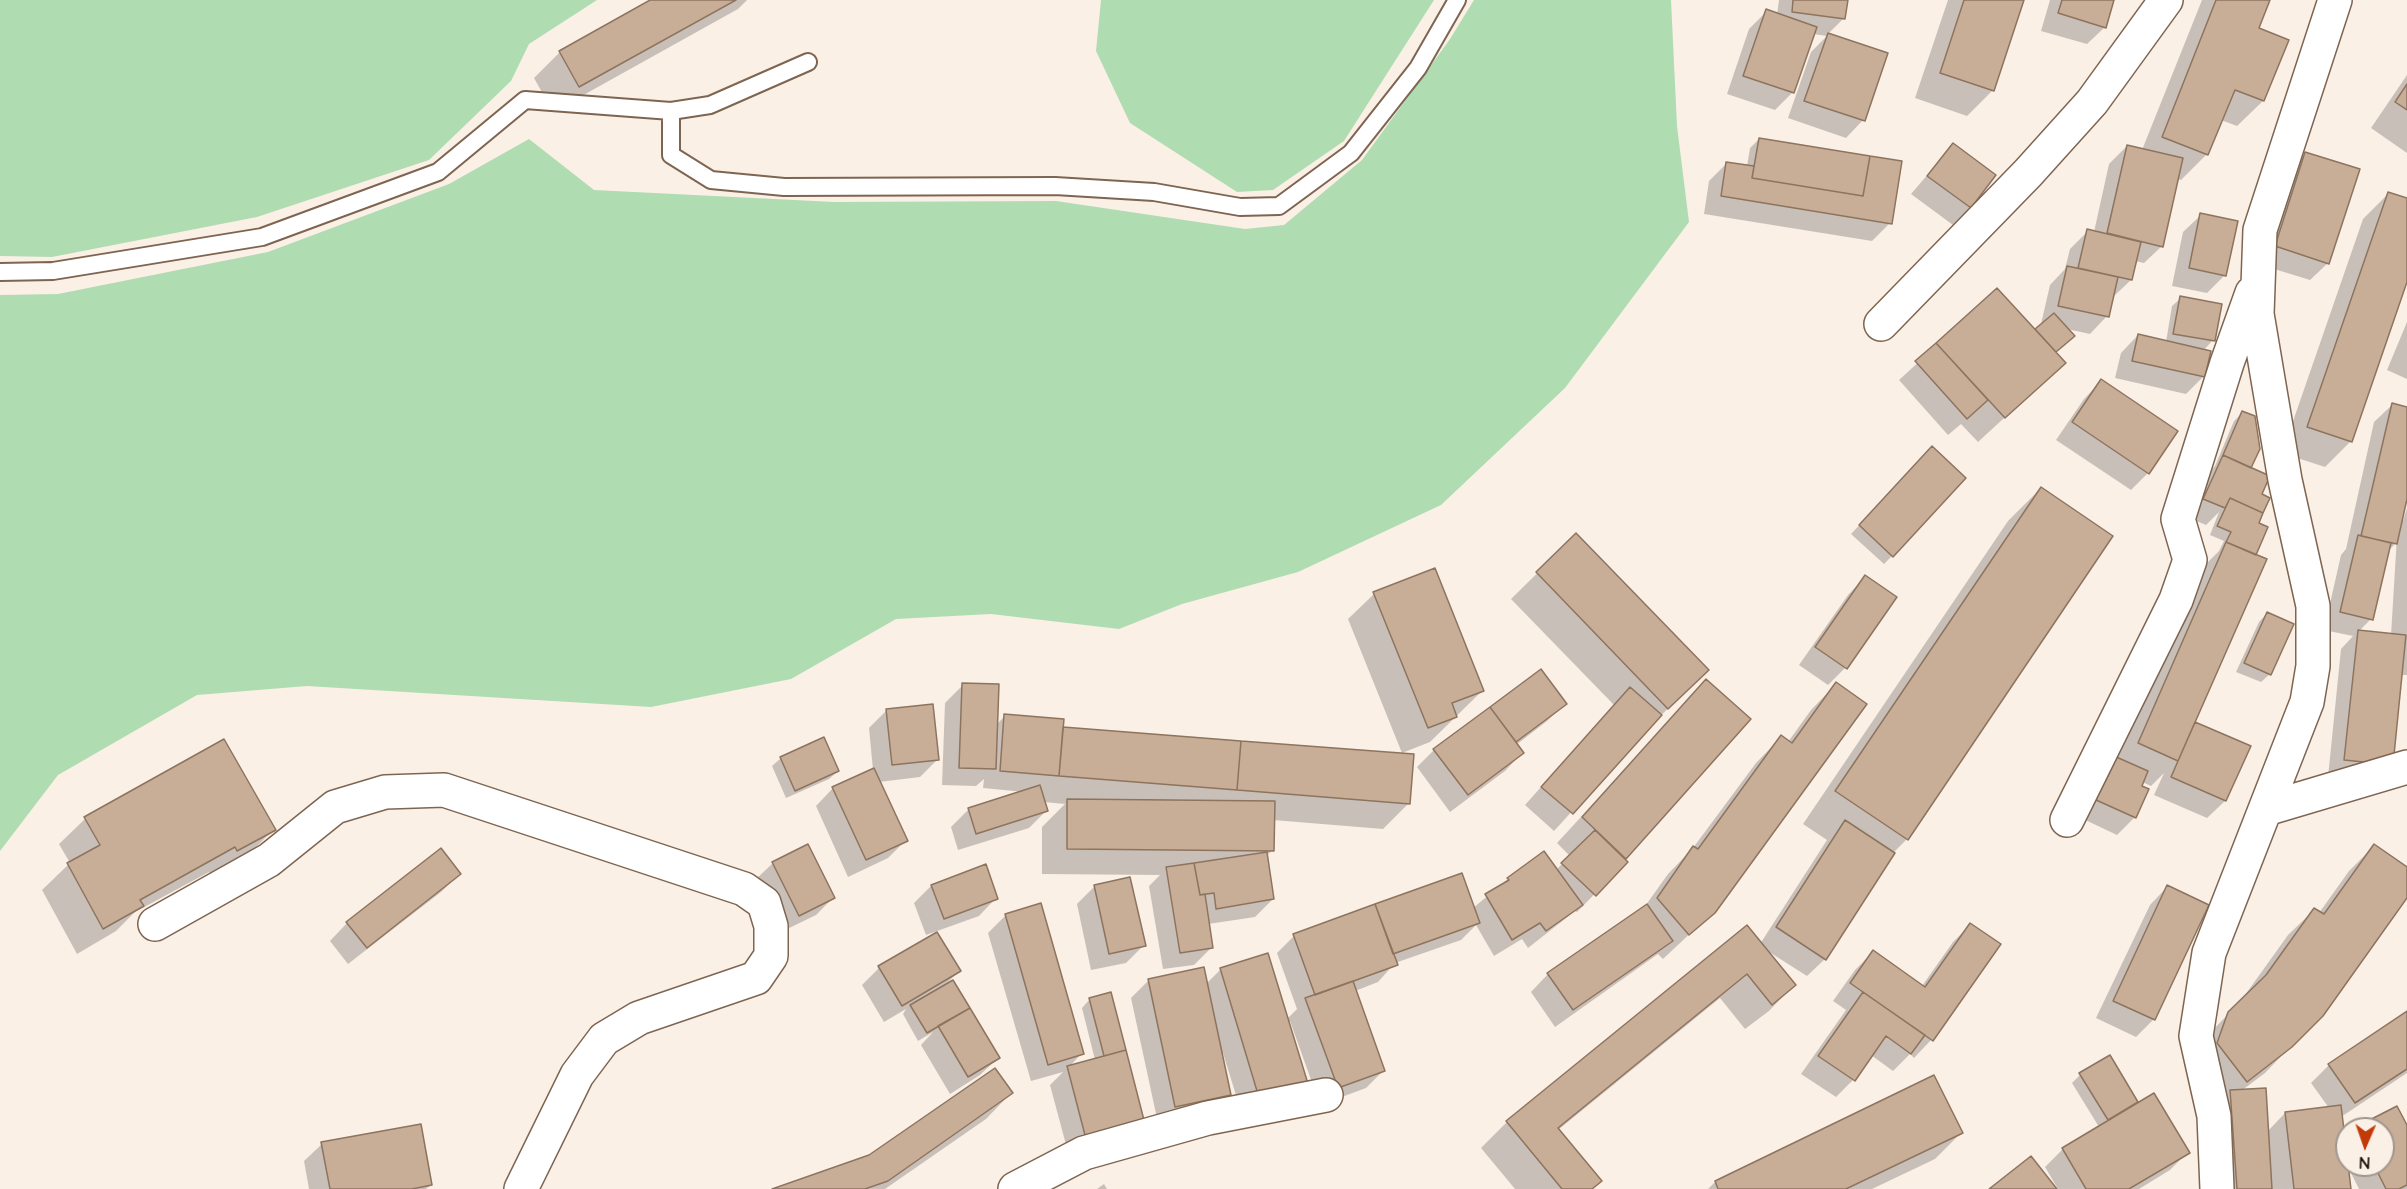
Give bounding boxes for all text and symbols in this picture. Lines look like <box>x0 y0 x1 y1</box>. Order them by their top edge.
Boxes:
north arrow <box>2335 1117 2395 1177</box>
text: N <box>2358 1153 2371 1173</box>

